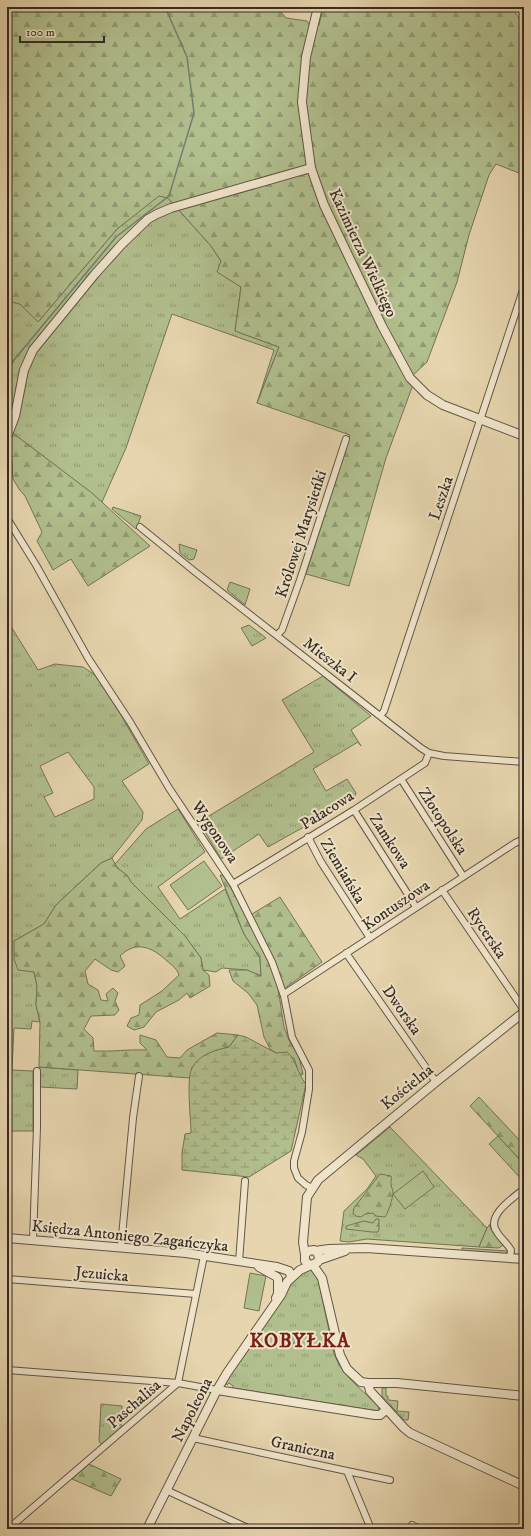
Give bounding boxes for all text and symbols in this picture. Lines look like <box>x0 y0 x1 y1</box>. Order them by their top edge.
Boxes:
scale bar <box>20 18 104 44</box>
text: 100 m <box>26 25 55 40</box>
street label: Kazimierza Wielkiego <box>324 186 402 321</box>
street label: Królowej Marysieńki <box>271 468 331 600</box>
street label: Leszka <box>424 473 458 523</box>
street label: Mieszka I <box>299 633 361 687</box>
street label: Złotopolska <box>414 784 472 859</box>
street label: Pałacowa <box>297 786 358 834</box>
street label: Wygonowa <box>186 796 243 867</box>
street label: Zamkowa <box>365 810 415 872</box>
street label: Ziemiańska <box>316 835 370 907</box>
street label: Kontuszowa <box>358 875 434 935</box>
street label: Rycerska <box>463 904 511 963</box>
street label: Dworska <box>378 981 426 1039</box>
street label: Kościelna <box>377 1060 437 1114</box>
street label: Księdza Antoniego Zagańczyka <box>31 1216 230 1256</box>
street label: Jezuicka <box>73 1262 130 1286</box>
district label: KOBYŁKA <box>249 1329 351 1354</box>
street label: Napoleona <box>167 1374 217 1446</box>
street label: Paschalisa <box>103 1375 165 1433</box>
street label: Graniczna <box>269 1431 337 1465</box>

